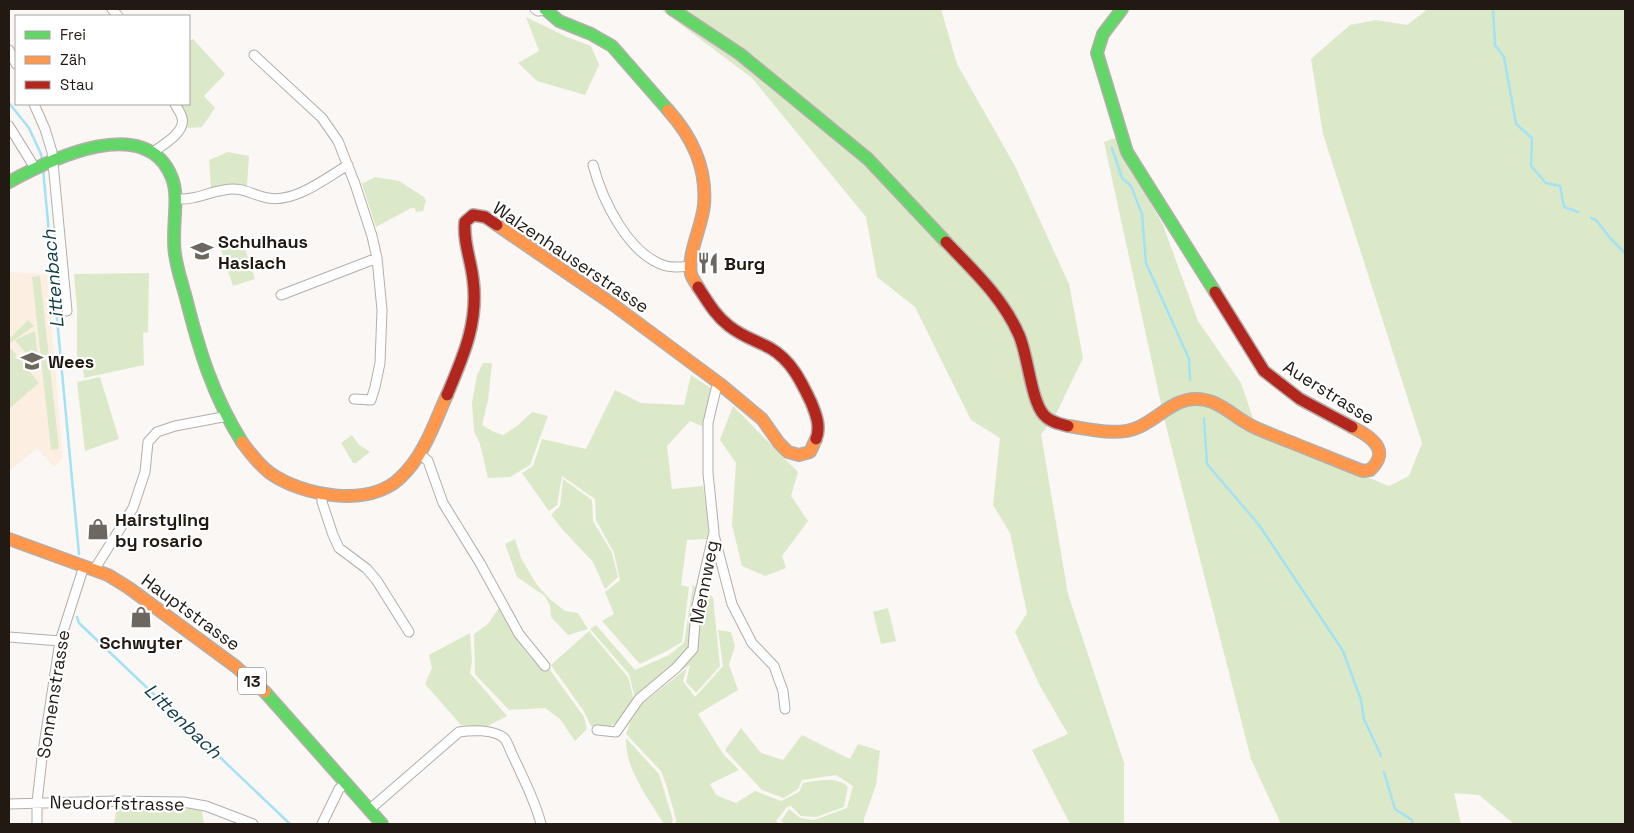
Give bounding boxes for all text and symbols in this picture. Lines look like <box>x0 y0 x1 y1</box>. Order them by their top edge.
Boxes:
legend <box>15 15 190 105</box>
text: Frei <box>60 25 86 44</box>
text: Zäh <box>60 50 86 69</box>
text: Stau <box>60 75 94 94</box>
street label: Walzenhauserstrasse <box>488 196 654 318</box>
water label: Littenbach <box>36 228 70 329</box>
place label: Schulhaus Haslach <box>218 230 308 274</box>
school or university icon: Schulhaus Haslach <box>189 238 215 264</box>
restaurant icon: Burg <box>695 250 721 276</box>
place label: Burg <box>724 252 765 275</box>
school or university icon: Wees <box>19 348 45 374</box>
place label: Wees <box>48 350 94 373</box>
street label: Auerstrasse <box>1279 355 1379 429</box>
place label: Hairstyling by rosario <box>115 508 210 552</box>
shop icon: Hairstyling by rosario <box>85 516 111 542</box>
street label: Mennweg <box>685 538 723 626</box>
street label: Hauptstrasse <box>137 568 245 656</box>
shop icon: Schwyter <box>128 604 154 630</box>
street label: Sonnenstrasse <box>31 628 75 760</box>
place label: Schwyter <box>99 631 183 654</box>
road number: 13 <box>238 668 266 694</box>
water label: Littenbach <box>139 678 227 765</box>
street label: Neudorfstrasse <box>49 790 185 816</box>

